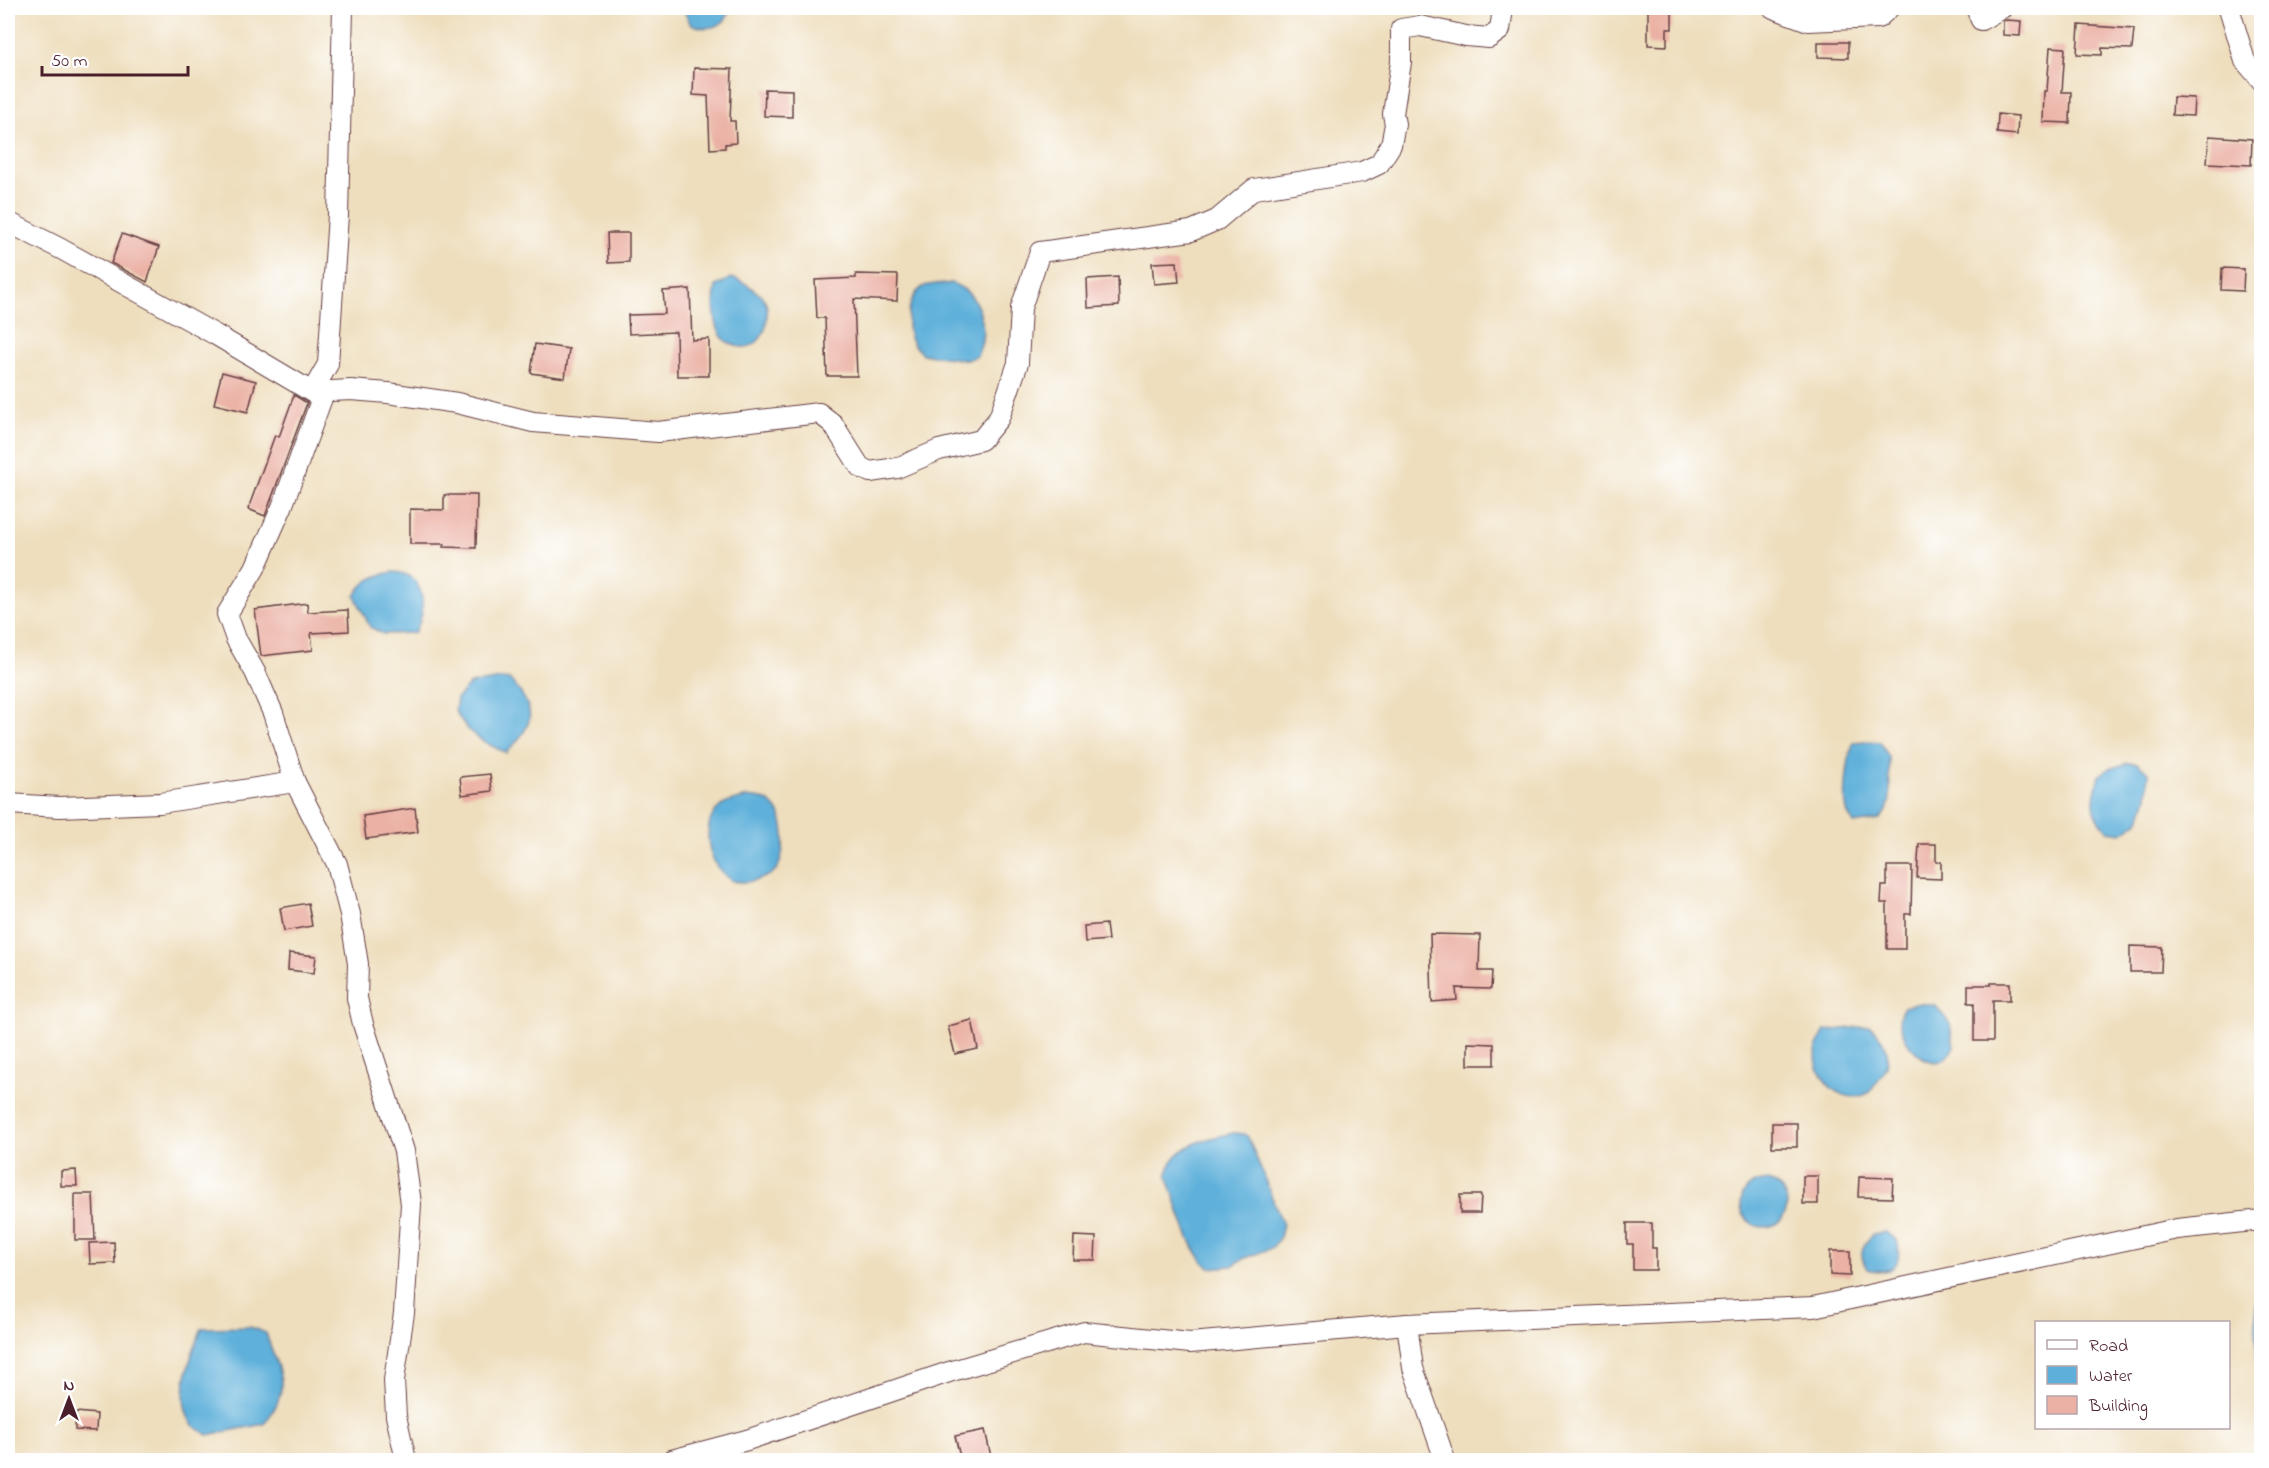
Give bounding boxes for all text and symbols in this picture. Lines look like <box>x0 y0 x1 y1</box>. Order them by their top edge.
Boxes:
scale bar <box>42 39 188 77</box>
text: 50 m <box>51 49 88 75</box>
legend <box>2035 1321 2230 1429</box>
text: Road <box>2089 1334 2128 1360</box>
text: Water <box>2089 1364 2133 1390</box>
north arrow <box>39 1369 99 1429</box>
text: N <box>64 1374 75 1398</box>
text: Building <box>2088 1394 2148 1421</box>

